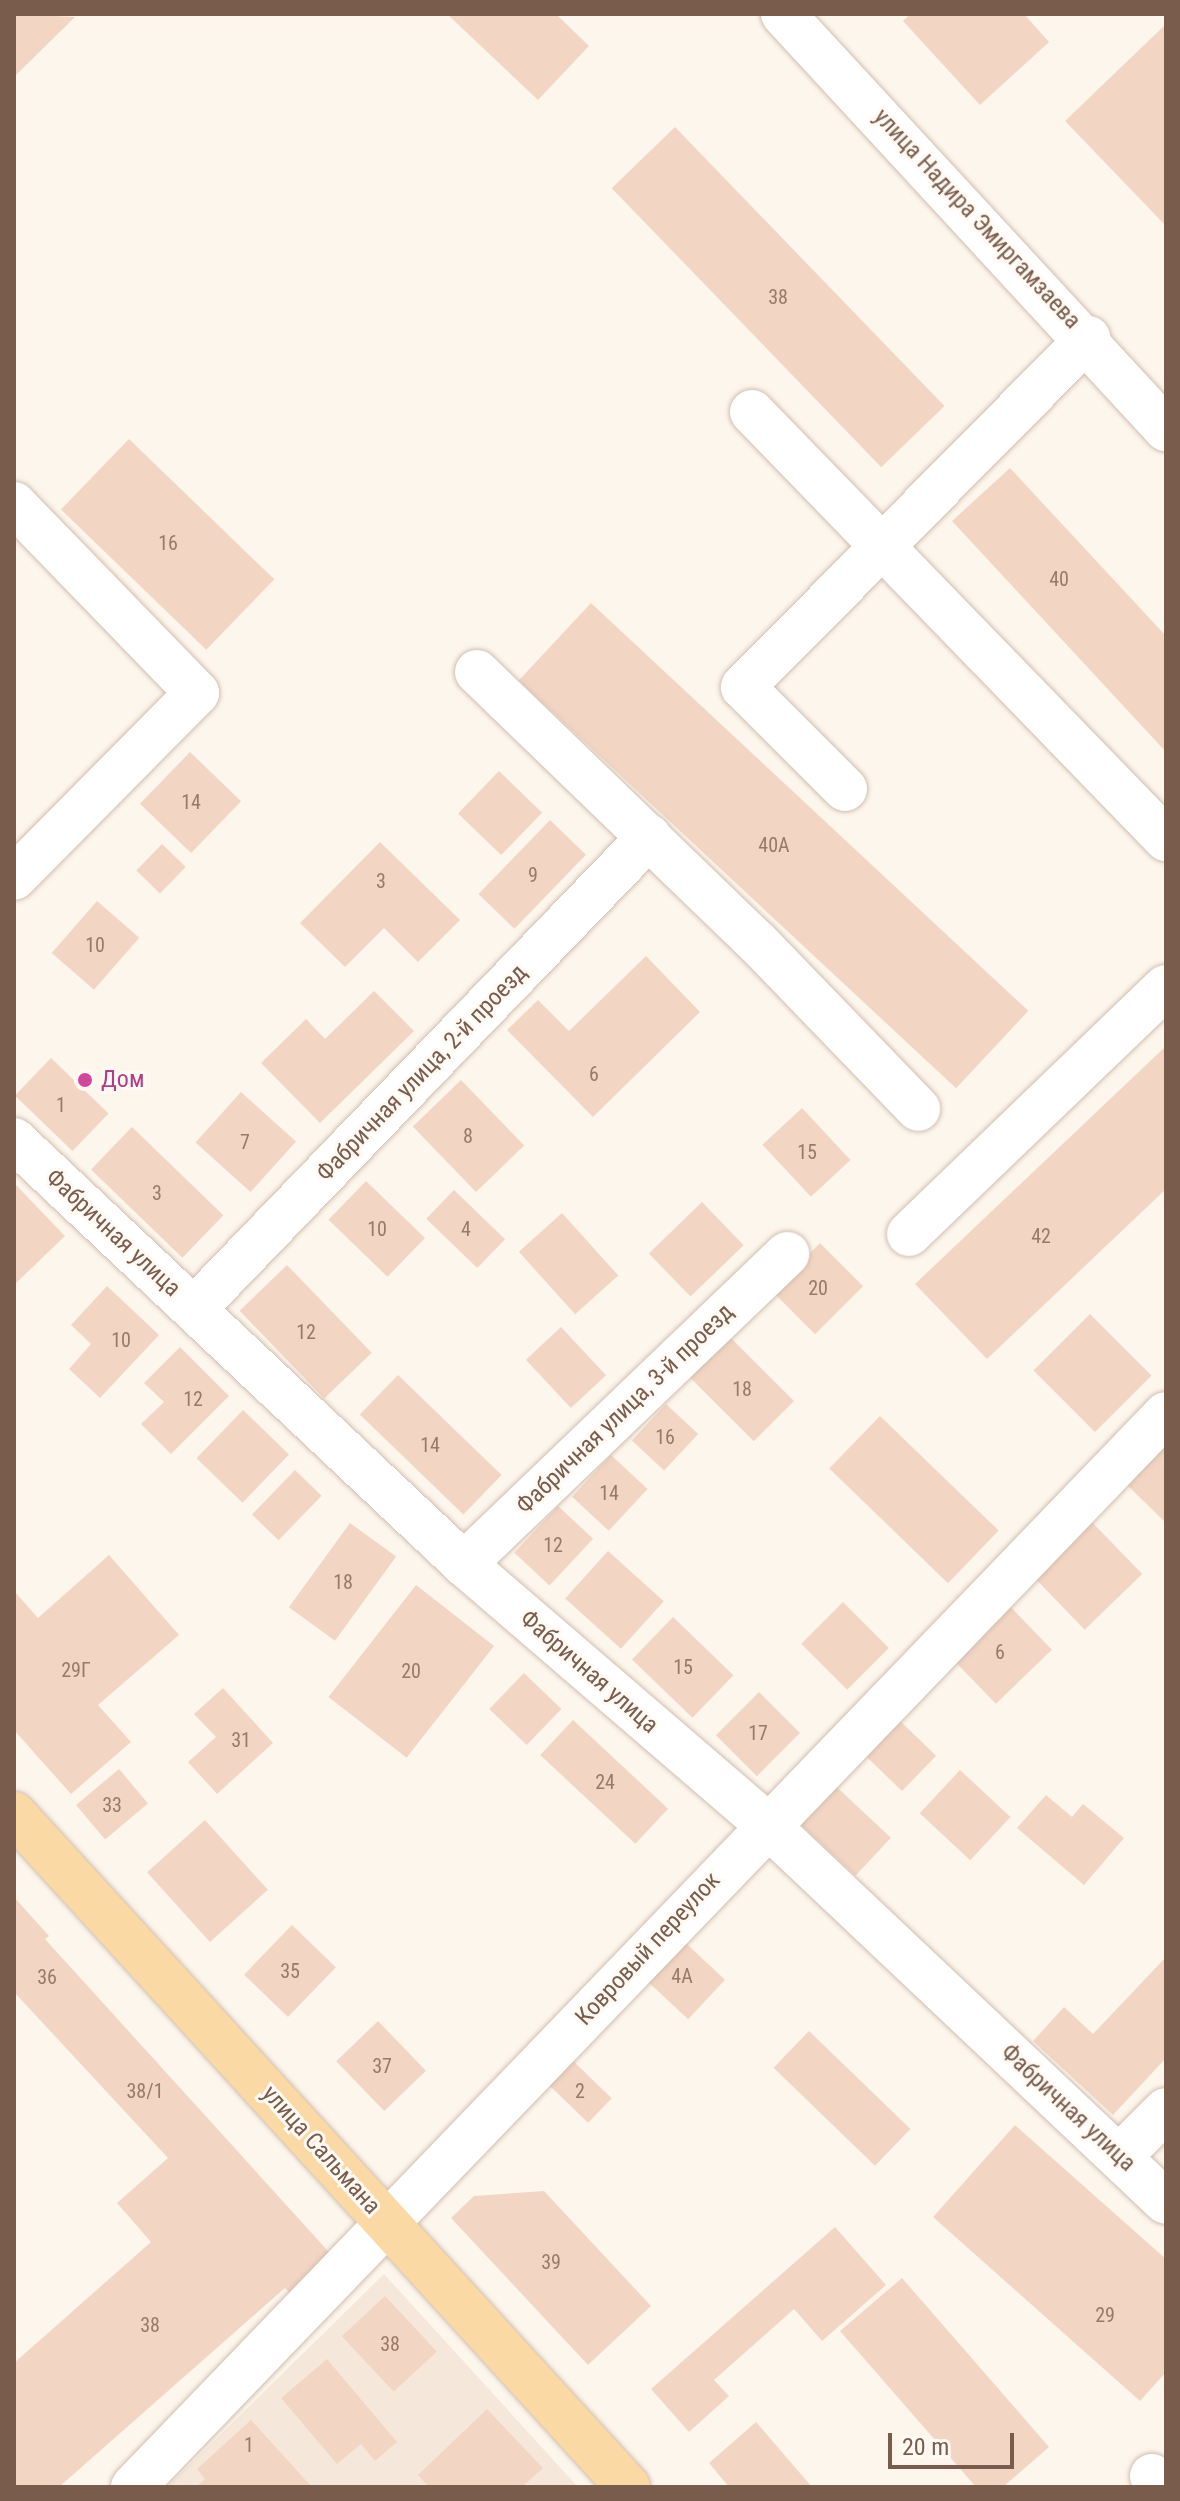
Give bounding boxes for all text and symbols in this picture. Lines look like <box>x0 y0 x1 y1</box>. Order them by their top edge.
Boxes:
street label: улица Надира Эмиргамзаева <box>867 103 1087 335</box>
house number: 38 <box>768 285 788 309</box>
house number: 16 <box>158 531 178 555</box>
house number: 40 <box>1049 567 1069 591</box>
house number: 14 <box>181 790 201 814</box>
house number: 40А <box>758 833 790 857</box>
house number: 9 <box>528 863 538 887</box>
house number: 3 <box>376 869 386 893</box>
house number: 10 <box>85 933 105 957</box>
street label: Фабричная улица, 2-й проезд <box>311 959 533 1187</box>
house number: 6 <box>589 1062 599 1086</box>
place label: Дом <box>101 1066 144 1094</box>
marker: Дом <box>76 1071 94 1089</box>
house number: 1 <box>56 1093 66 1117</box>
house number: 8 <box>463 1124 473 1148</box>
house number: 7 <box>240 1130 250 1154</box>
house number: 15 <box>797 1140 817 1164</box>
street label: Фабричная улица <box>40 1163 186 1303</box>
house number: 3 <box>152 1181 162 1205</box>
house number: 10 <box>367 1217 387 1241</box>
house number: 4 <box>461 1217 471 1241</box>
house number: 42 <box>1031 1224 1051 1248</box>
house number: 20 <box>808 1276 828 1300</box>
street label: Фабричная улица, 3-й проезд <box>511 1298 739 1520</box>
house number: 12 <box>296 1320 316 1344</box>
house number: 10 <box>111 1328 131 1352</box>
house number: 18 <box>732 1377 752 1401</box>
house number: 12 <box>183 1387 203 1411</box>
house number: 16 <box>655 1425 675 1449</box>
house number: 14 <box>420 1433 440 1457</box>
house number: 14 <box>599 1481 619 1505</box>
house number: 12 <box>543 1533 563 1557</box>
house number: 18 <box>333 1570 353 1594</box>
street label: Фабричная улица <box>514 1604 664 1740</box>
house number: 6 <box>995 1640 1005 1664</box>
house number: 15 <box>673 1655 693 1679</box>
house number: 29Г <box>61 1658 91 1682</box>
house number: 20 <box>401 1659 421 1683</box>
house number: 17 <box>748 1721 768 1745</box>
house number: 31 <box>231 1728 251 1752</box>
house number: 24 <box>595 1770 615 1794</box>
house number: 33 <box>102 1793 122 1817</box>
street label: Ковровый переулок <box>570 1866 726 2032</box>
house number: 35 <box>280 1959 300 1983</box>
house number: 4А <box>671 1964 693 1988</box>
house number: 36 <box>37 1965 57 1989</box>
street label: Фабричная улица <box>995 2038 1141 2178</box>
house number: 37 <box>372 2054 392 2078</box>
house number: 38/1 <box>126 2079 164 2103</box>
house number: 2 <box>575 2079 585 2103</box>
street label: улица Сальмана <box>256 2080 386 2220</box>
house number: 39 <box>541 2250 561 2274</box>
house number: 29 <box>1095 2303 1115 2327</box>
house number: 38 <box>140 2313 160 2337</box>
house number: 38 <box>380 2332 400 2356</box>
scale bar <box>892 2417 1018 2467</box>
house number: 1 <box>244 2433 254 2457</box>
text: 20 m <box>902 2433 949 2461</box>

